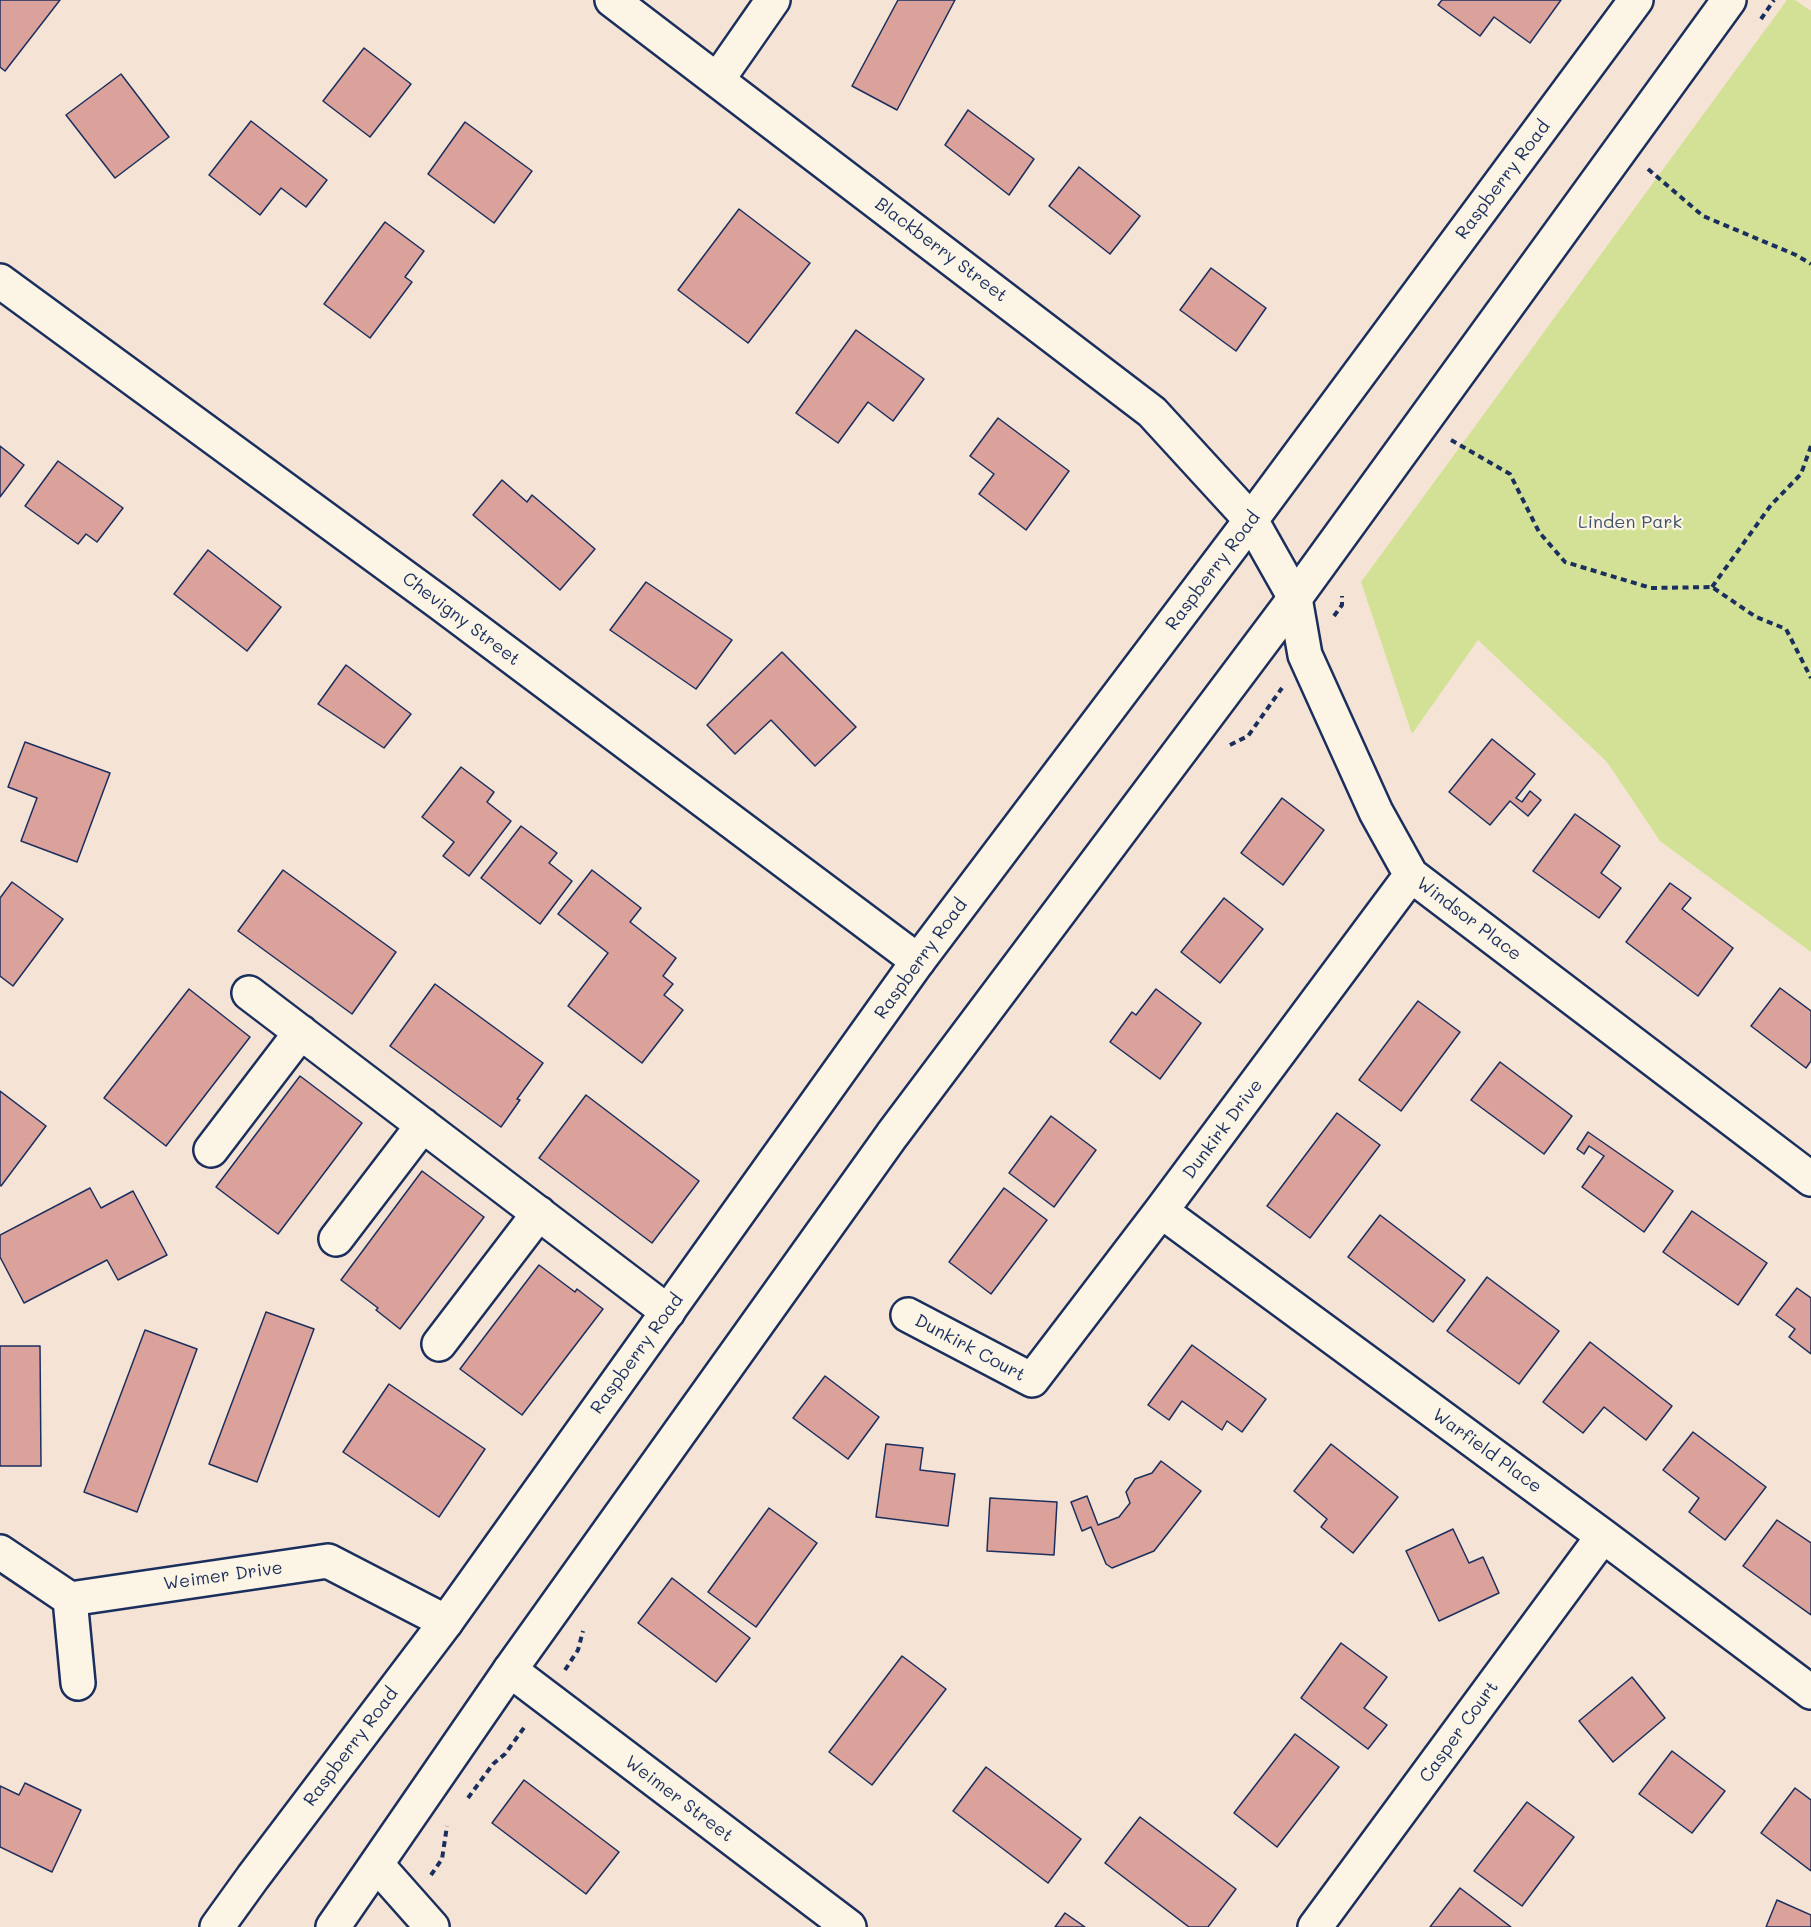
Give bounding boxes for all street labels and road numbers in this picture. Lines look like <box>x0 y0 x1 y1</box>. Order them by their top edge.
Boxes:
street label: Raspberry Road <box>1451 116 1555 244</box>
street label: Blackberry Street <box>871 193 1011 307</box>
street label: Raspberry Road <box>1161 507 1265 635</box>
street label: Chevigny Street <box>398 568 524 670</box>
street label: Windsor Place <box>1412 873 1526 965</box>
street label: Raspberry Road <box>870 895 972 1023</box>
street label: Dunkirk Drive <box>1179 1075 1267 1183</box>
street label: Raspberry Road <box>586 1290 688 1418</box>
street label: Dunkirk Court <box>911 1310 1029 1386</box>
street label: Warfield Place <box>1428 1404 1546 1498</box>
street label: Weimer Drive <box>162 1557 284 1595</box>
street label: Casper Court <box>1415 1677 1503 1787</box>
street label: Raspberry Road <box>299 1683 403 1811</box>
street label: Weimer Street <box>621 1751 737 1847</box>

